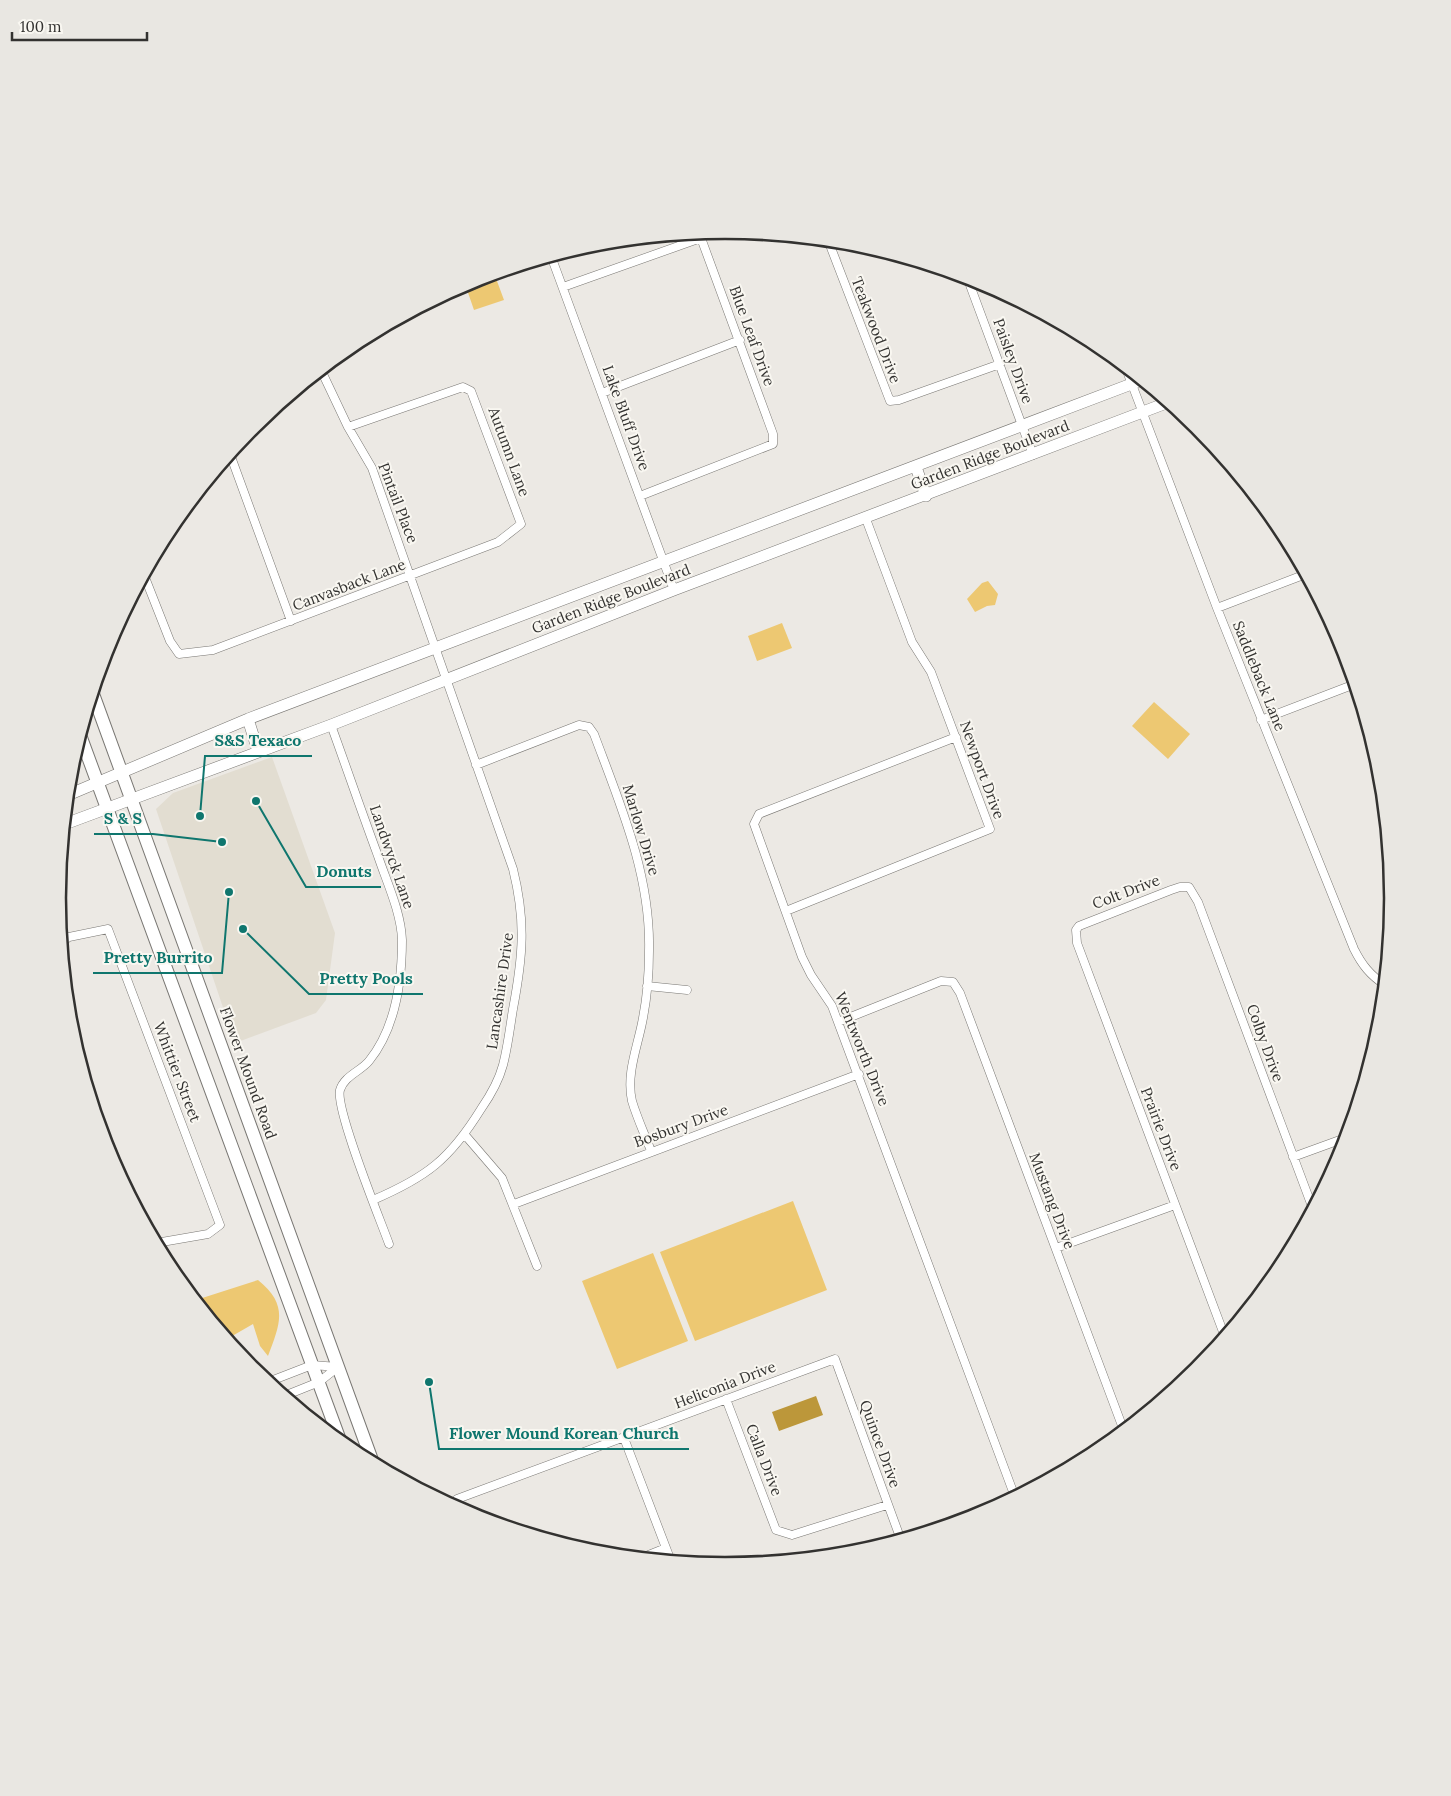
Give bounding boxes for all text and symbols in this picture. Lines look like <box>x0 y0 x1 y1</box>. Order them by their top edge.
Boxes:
scale bar <box>12 10 148 42</box>
text: 100 m <box>20 17 61 36</box>
street label: Teakwood Drive <box>847 274 906 386</box>
street label: Blue Leaf Drive <box>726 283 779 389</box>
street label: Paisley Drive <box>989 316 1038 406</box>
street label: Lake Bluff Drive <box>599 363 654 473</box>
street label: Autumn Lane <box>484 404 534 499</box>
street label: Garden Ridge Boulevard <box>908 415 1072 494</box>
street label: Pintail Place <box>374 460 423 546</box>
street label: Canvasback Lane <box>290 554 408 615</box>
street label: Garden Ridge Boulevard <box>529 559 693 638</box>
street label: Saddleback Lane <box>1229 618 1290 734</box>
street label: Newport Drive <box>956 718 1009 821</box>
callout: S&S Texaco <box>205 725 312 756</box>
text: S&S Texaco <box>215 730 301 750</box>
street label: Marlow Drive <box>619 782 664 878</box>
street label: Landwyck Lane <box>366 802 419 911</box>
callout: S & S <box>94 803 153 834</box>
text: S & S <box>104 808 143 828</box>
callout: Donuts <box>306 856 381 887</box>
text: Donuts <box>316 861 372 881</box>
street label: Colt Drive <box>1089 870 1162 913</box>
street label: Lancashire Drive <box>482 931 517 1051</box>
callout: Pretty Burrito <box>93 942 222 973</box>
text: Pretty Burrito <box>103 947 213 967</box>
callout: Pretty Pools <box>309 963 423 994</box>
text: Pretty Pools <box>319 968 413 988</box>
street label: Wentworth Drive <box>831 989 894 1108</box>
street label: Colby Drive <box>1243 1001 1288 1084</box>
street label: Flower Mound Road <box>216 1004 281 1142</box>
street label: Whittier Street <box>150 1019 205 1125</box>
street label: Prairie Drive <box>1137 1084 1186 1173</box>
street label: Bosbury Drive <box>631 1100 731 1151</box>
street label: Mustang Drive <box>1025 1150 1080 1252</box>
street label: Heliconia Drive <box>671 1356 778 1413</box>
street label: Quince Drive <box>856 1397 905 1490</box>
callout: Flower Mound Korean Church <box>439 1418 689 1449</box>
street label: Calla Drive <box>742 1421 787 1499</box>
text: Flower Mound Korean Church <box>449 1423 679 1443</box>

